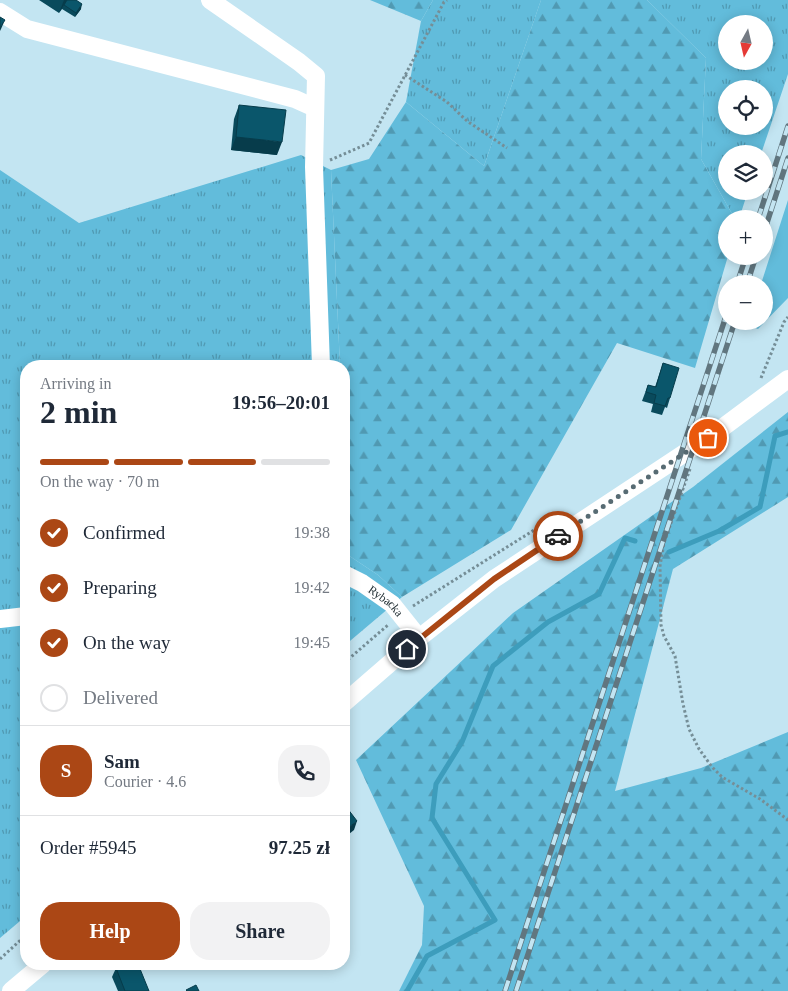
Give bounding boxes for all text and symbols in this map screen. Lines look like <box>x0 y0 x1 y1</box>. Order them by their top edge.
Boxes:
north arrow <box>718 15 772 70</box>
map controls <box>718 15 773 330</box>
button: locate <box>718 80 773 135</box>
button: layers <box>718 145 773 200</box>
button: + <box>718 210 773 265</box>
button: − <box>718 275 773 330</box>
text: Arriving in <box>40 375 112 392</box>
text: 19:56–20:01 <box>232 392 330 413</box>
text: 2 min <box>40 394 117 430</box>
pin <box>687 417 729 459</box>
icon: bag <box>694 424 722 452</box>
text: On the way · 70 m <box>40 473 160 490</box>
courier <box>533 511 583 561</box>
icon: check <box>40 519 68 547</box>
text: Confirmed <box>83 522 165 543</box>
icon: car <box>544 522 572 550</box>
text: 19:38 <box>294 524 330 541</box>
icon: check <box>40 574 68 602</box>
text: Preparing <box>83 577 157 598</box>
text: 19:42 <box>294 579 330 596</box>
street label: Rybacka <box>365 582 407 620</box>
pin <box>386 628 428 670</box>
icon: check <box>40 629 68 657</box>
text: On the way <box>83 632 171 653</box>
text: 19:45 <box>294 634 330 651</box>
icon: home <box>393 635 421 663</box>
text: Delivered <box>83 687 158 708</box>
button: phone <box>278 745 330 797</box>
text: Sam <box>104 751 140 772</box>
text: S <box>61 760 71 781</box>
text: Courier · 4.6 <box>104 773 186 790</box>
text: Order #5945 <box>40 837 137 858</box>
text: 97.25 zł <box>269 837 330 858</box>
button: Help <box>40 902 180 960</box>
button: Share <box>190 902 330 960</box>

